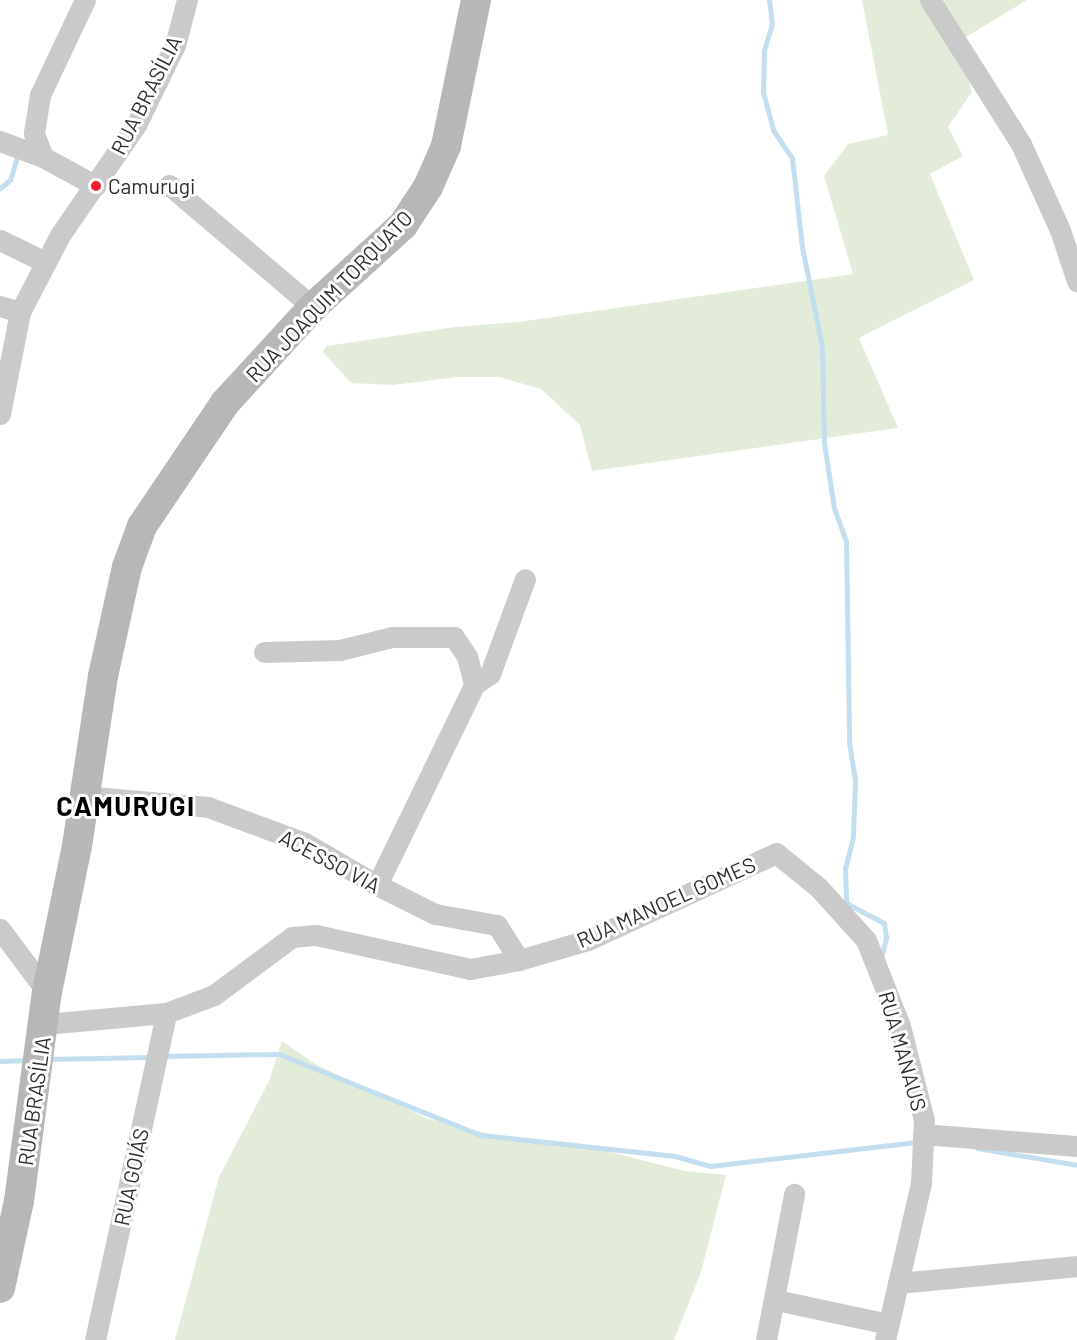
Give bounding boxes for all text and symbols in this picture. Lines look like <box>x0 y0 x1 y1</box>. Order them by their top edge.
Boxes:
street label: RUA BRASÍLIA <box>105 31 187 159</box>
place label: Camurugi <box>108 173 195 199</box>
marker: Camurugi <box>89 179 103 193</box>
street label: RUA JOAQUIM TORQUATO <box>240 205 418 387</box>
district label: CAMURUGI <box>56 790 196 822</box>
street label: ACESSO VIA <box>275 824 385 898</box>
street label: RUA MANOEL GOMES <box>573 851 759 953</box>
street label: RUA MANAUS <box>874 988 932 1114</box>
street label: RUA BRASÍLIA <box>12 1035 56 1167</box>
street label: RUA GOIÁS <box>108 1126 154 1228</box>

